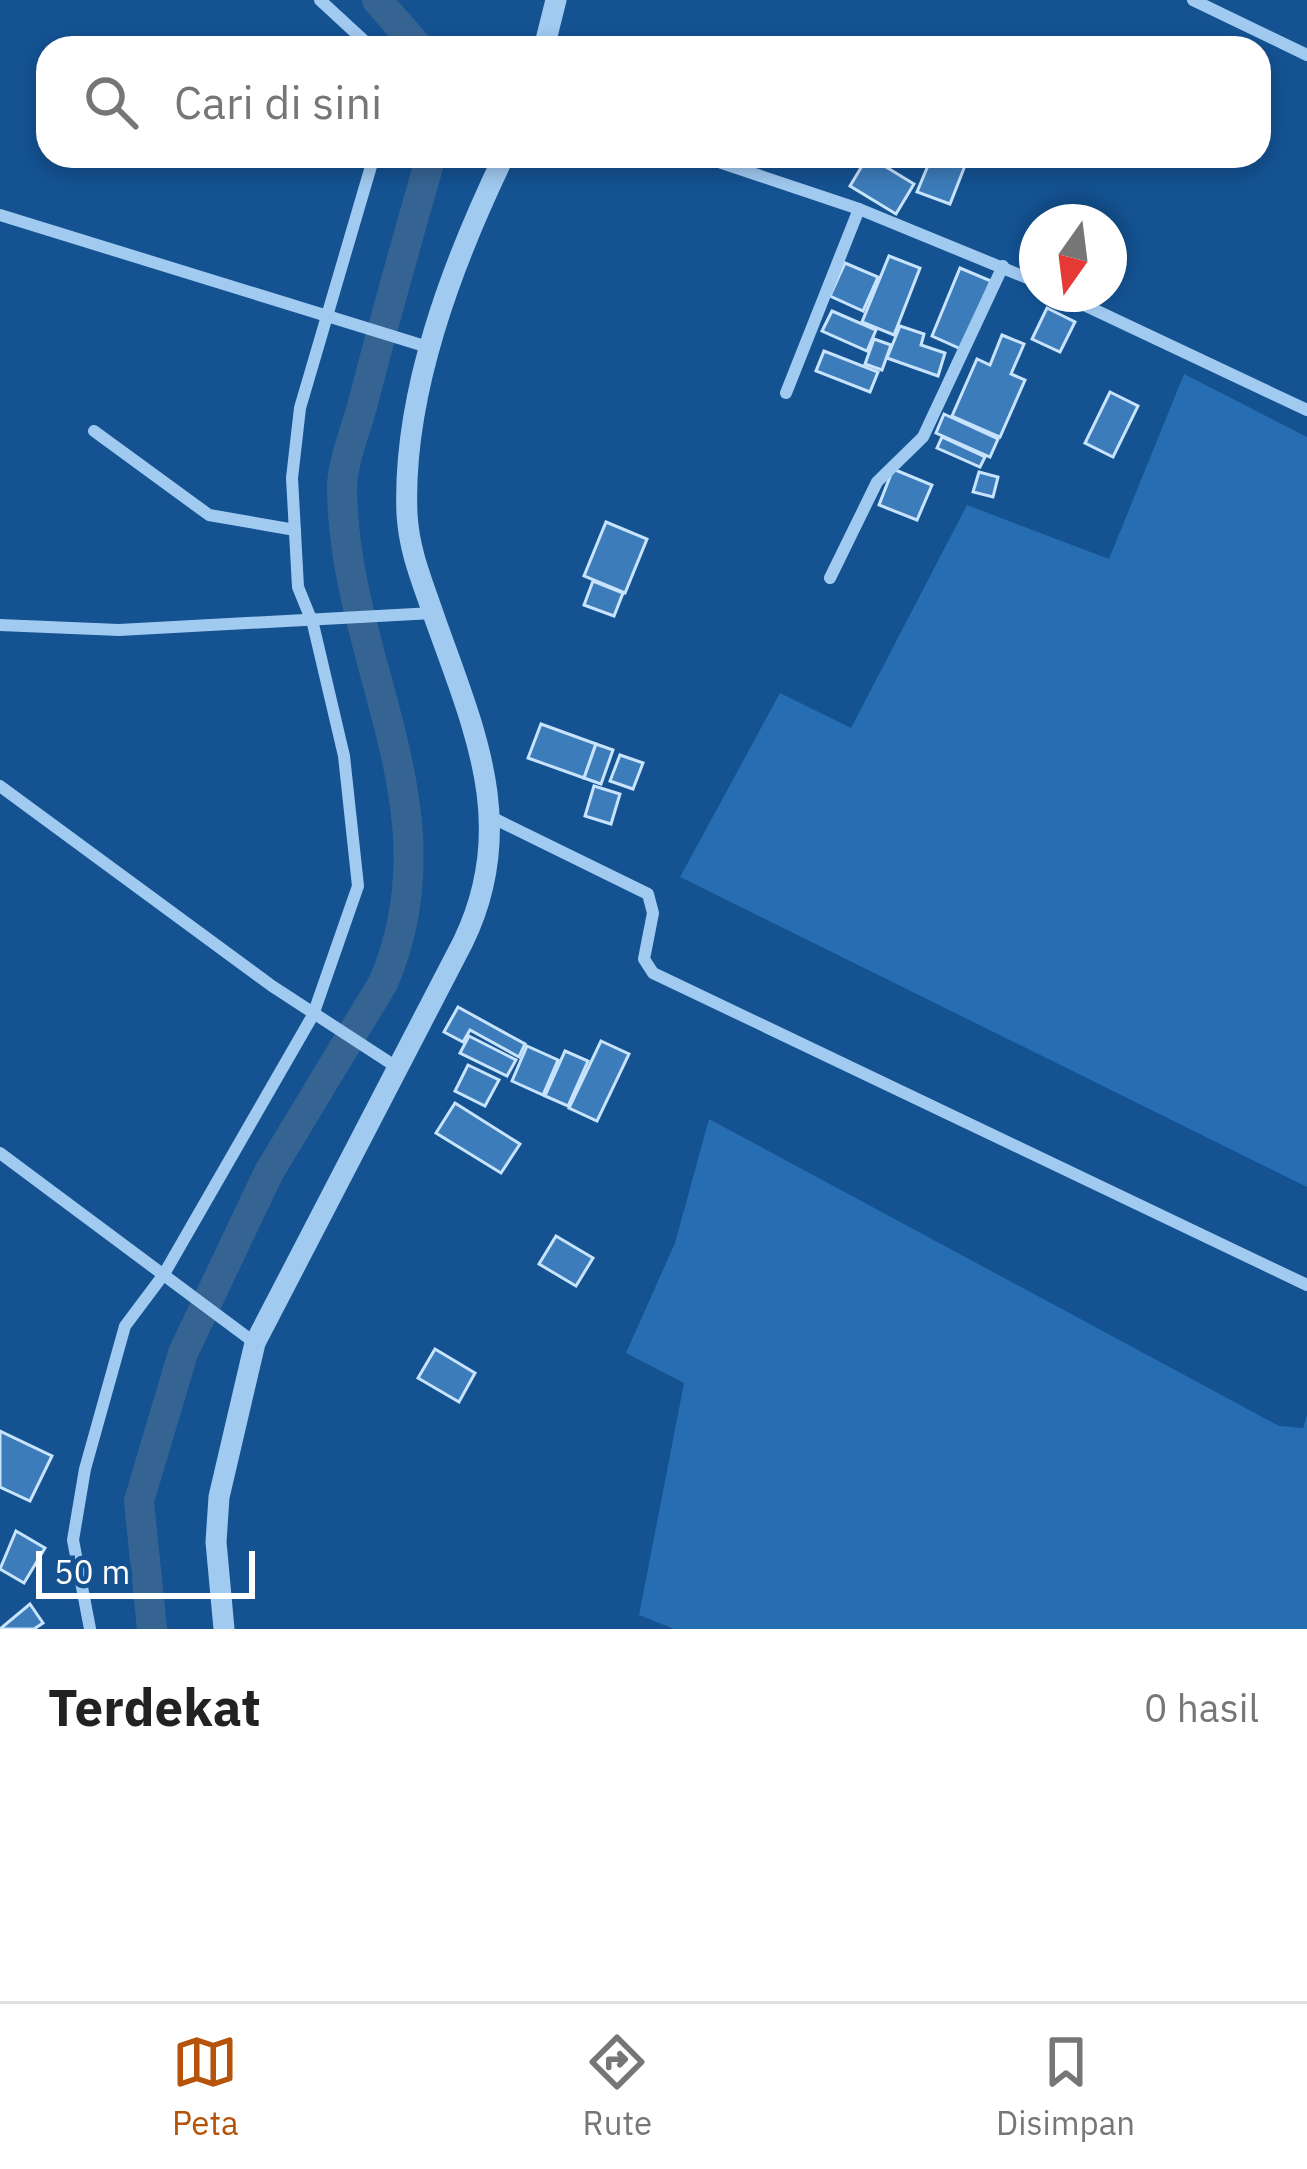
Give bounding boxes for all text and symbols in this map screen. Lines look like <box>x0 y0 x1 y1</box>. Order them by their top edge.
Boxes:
search box <box>36 36 1271 168</box>
icon: search <box>78 69 144 135</box>
text: Cari di sini <box>174 73 382 131</box>
north arrow <box>1019 204 1127 312</box>
scale bar <box>36 1545 255 1598</box>
text: 50 m <box>54 1550 130 1593</box>
text: Terdekat <box>48 1674 261 1740</box>
text: 0 hasil <box>1144 1682 1259 1733</box>
tab: Peta <box>172 2029 239 2144</box>
tab: Rute <box>583 2029 652 2144</box>
tab: Disimpan <box>996 2029 1135 2144</box>

